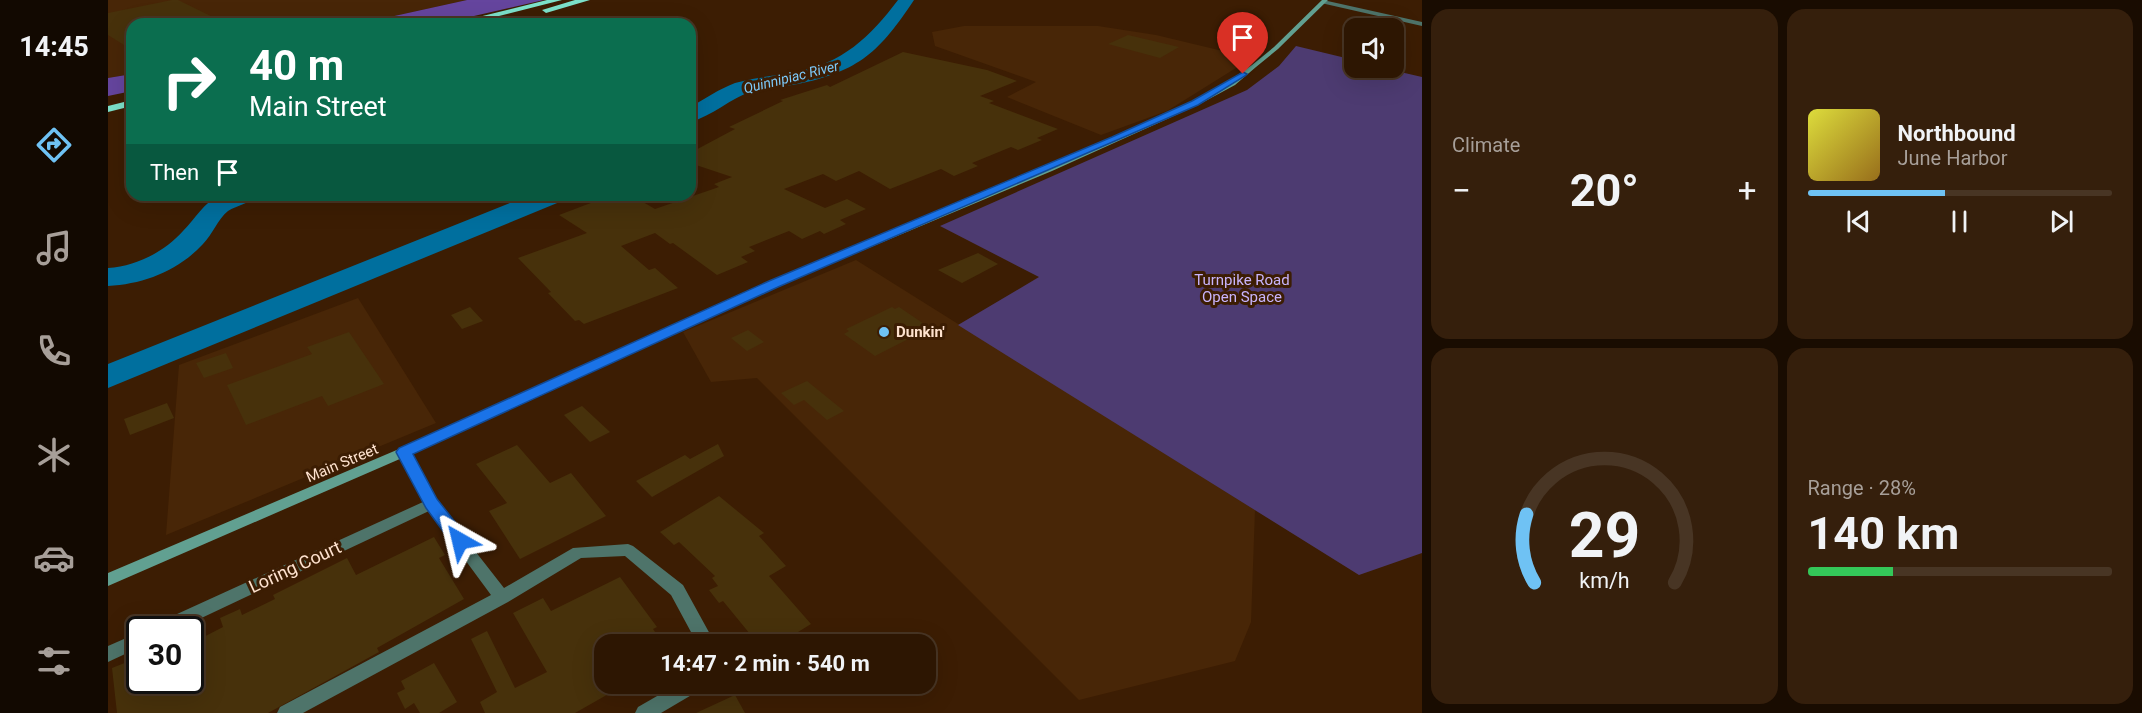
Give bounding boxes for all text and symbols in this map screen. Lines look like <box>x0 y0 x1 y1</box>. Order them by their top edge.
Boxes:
pin <box>1217 12 1268 74</box>
map controls <box>1344 18 1404 78</box>
button: sound <box>1344 18 1404 78</box>
icon: arrive <box>1226 21 1259 54</box>
text: 14:45 <box>19 31 89 63</box>
text: 40 m <box>249 41 344 90</box>
icon: right <box>150 42 228 120</box>
water label: Quinnipiac River <box>742 57 841 97</box>
text: Main Street <box>249 91 387 123</box>
text: Northbound <box>1898 121 2016 146</box>
icon: directions <box>33 124 75 166</box>
text: Climate <box>1452 133 1520 157</box>
text: June Harbor <box>1898 146 2008 170</box>
icon: arrive <box>211 156 244 189</box>
text: Then <box>150 160 199 185</box>
text: 20° <box>1570 164 1639 217</box>
text: − <box>1452 171 1471 210</box>
text: + <box>1738 171 1757 210</box>
icon: previous <box>1842 205 1875 238</box>
icon: pause <box>1943 205 1976 238</box>
icon: next <box>2045 205 2078 238</box>
icon: music <box>33 227 75 269</box>
park label: Turnpike Road Open Space <box>1194 271 1290 306</box>
place label: Dunkin' <box>896 323 945 341</box>
marker: Dunkin' <box>877 325 891 339</box>
icon: phone <box>33 330 75 372</box>
icon: climate <box>33 434 75 476</box>
street label: Main Street <box>303 440 381 486</box>
text: Range · 28% <box>1808 476 1916 500</box>
text: 29 <box>1568 499 1640 572</box>
text: 140 km <box>1808 507 1959 560</box>
position arrow <box>428 509 492 573</box>
street label: Loring Court <box>245 536 344 597</box>
icon: car <box>33 537 75 579</box>
text: km/h <box>1579 568 1629 593</box>
speed limit sign: 30 <box>126 616 204 694</box>
icon: filters <box>33 640 75 682</box>
text: 14:47 · 2 min · 540 m <box>660 651 870 676</box>

